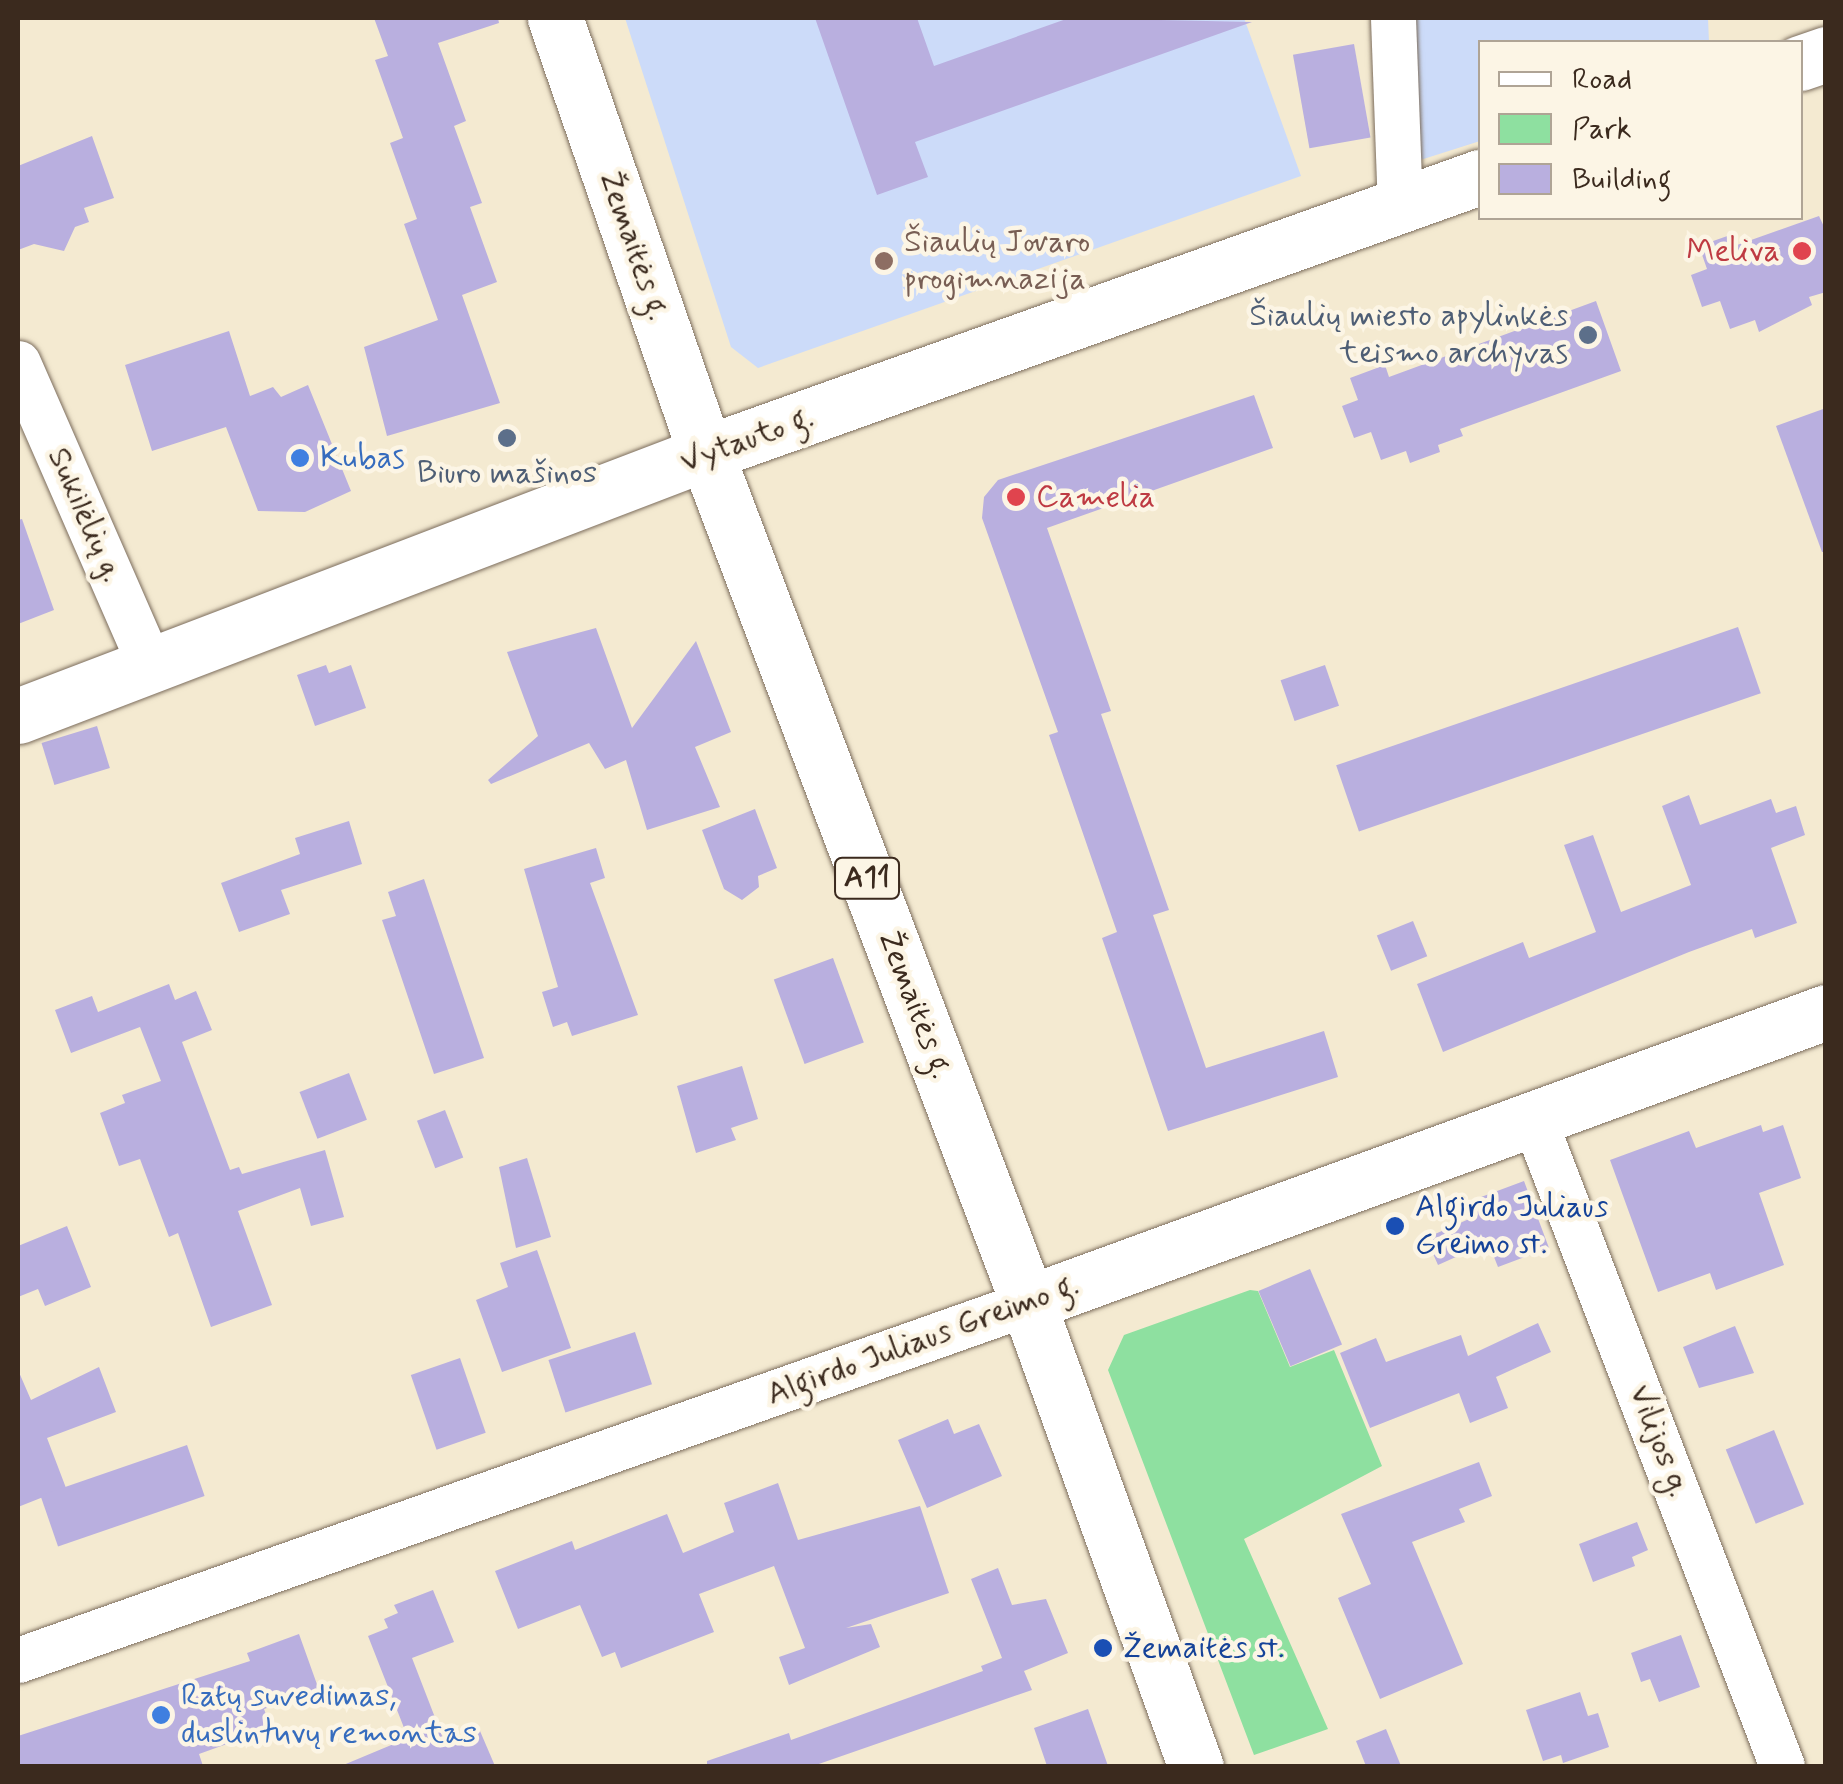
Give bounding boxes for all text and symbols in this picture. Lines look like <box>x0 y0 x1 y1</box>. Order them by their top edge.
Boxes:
legend <box>1478 40 1803 220</box>
text: Road <box>1572 60 1632 99</box>
text: Park <box>1572 110 1632 149</box>
text: Building <box>1572 160 1671 199</box>
street label: Žemaitės g. <box>591 167 677 325</box>
place label: Šiaulių Jovaro progimnazija <box>904 224 1090 299</box>
place label: Meliva <box>1686 232 1780 270</box>
marker: Meliva <box>1789 238 1815 264</box>
marker: Šiaulių Jovaro progimnazija <box>873 250 895 272</box>
place label: Šiaulių miesto apylinkės teismo archyvas <box>1248 298 1568 373</box>
marker: Šiaulių miesto apylinkės teismo archyvas <box>1577 324 1599 346</box>
street label: Vytauto g. <box>676 398 818 482</box>
marker: Biuro mašinos <box>496 427 518 449</box>
place label: Kubas <box>320 439 405 477</box>
street label: Sukilėlių g. <box>38 442 132 588</box>
marker: Kubas <box>289 447 311 469</box>
place label: Biuro mašinos <box>417 454 597 492</box>
place label: Camelia <box>1036 478 1155 516</box>
marker: Camelia <box>1005 486 1027 508</box>
road number: A11 <box>832 853 902 903</box>
street label: Žemaitės g. <box>870 926 960 1084</box>
place label: Algirdo Juliaus Greimo st. <box>1415 1189 1611 1264</box>
marker: Algirdo Juliaus Greimo st. <box>1384 1215 1406 1237</box>
street label: Algirdo Juliaus Greimo g. <box>762 1266 1084 1414</box>
street label: Vilijos g. <box>1621 1381 1697 1501</box>
place label: Žemaitės st. <box>1123 1629 1285 1667</box>
marker: Žemaitės st. <box>1092 1637 1114 1659</box>
place label: Ratų suvedimas, duslintuvų remontas <box>181 1678 477 1753</box>
marker: Ratų suvedimas, duslintuvų remontas <box>150 1704 172 1726</box>

